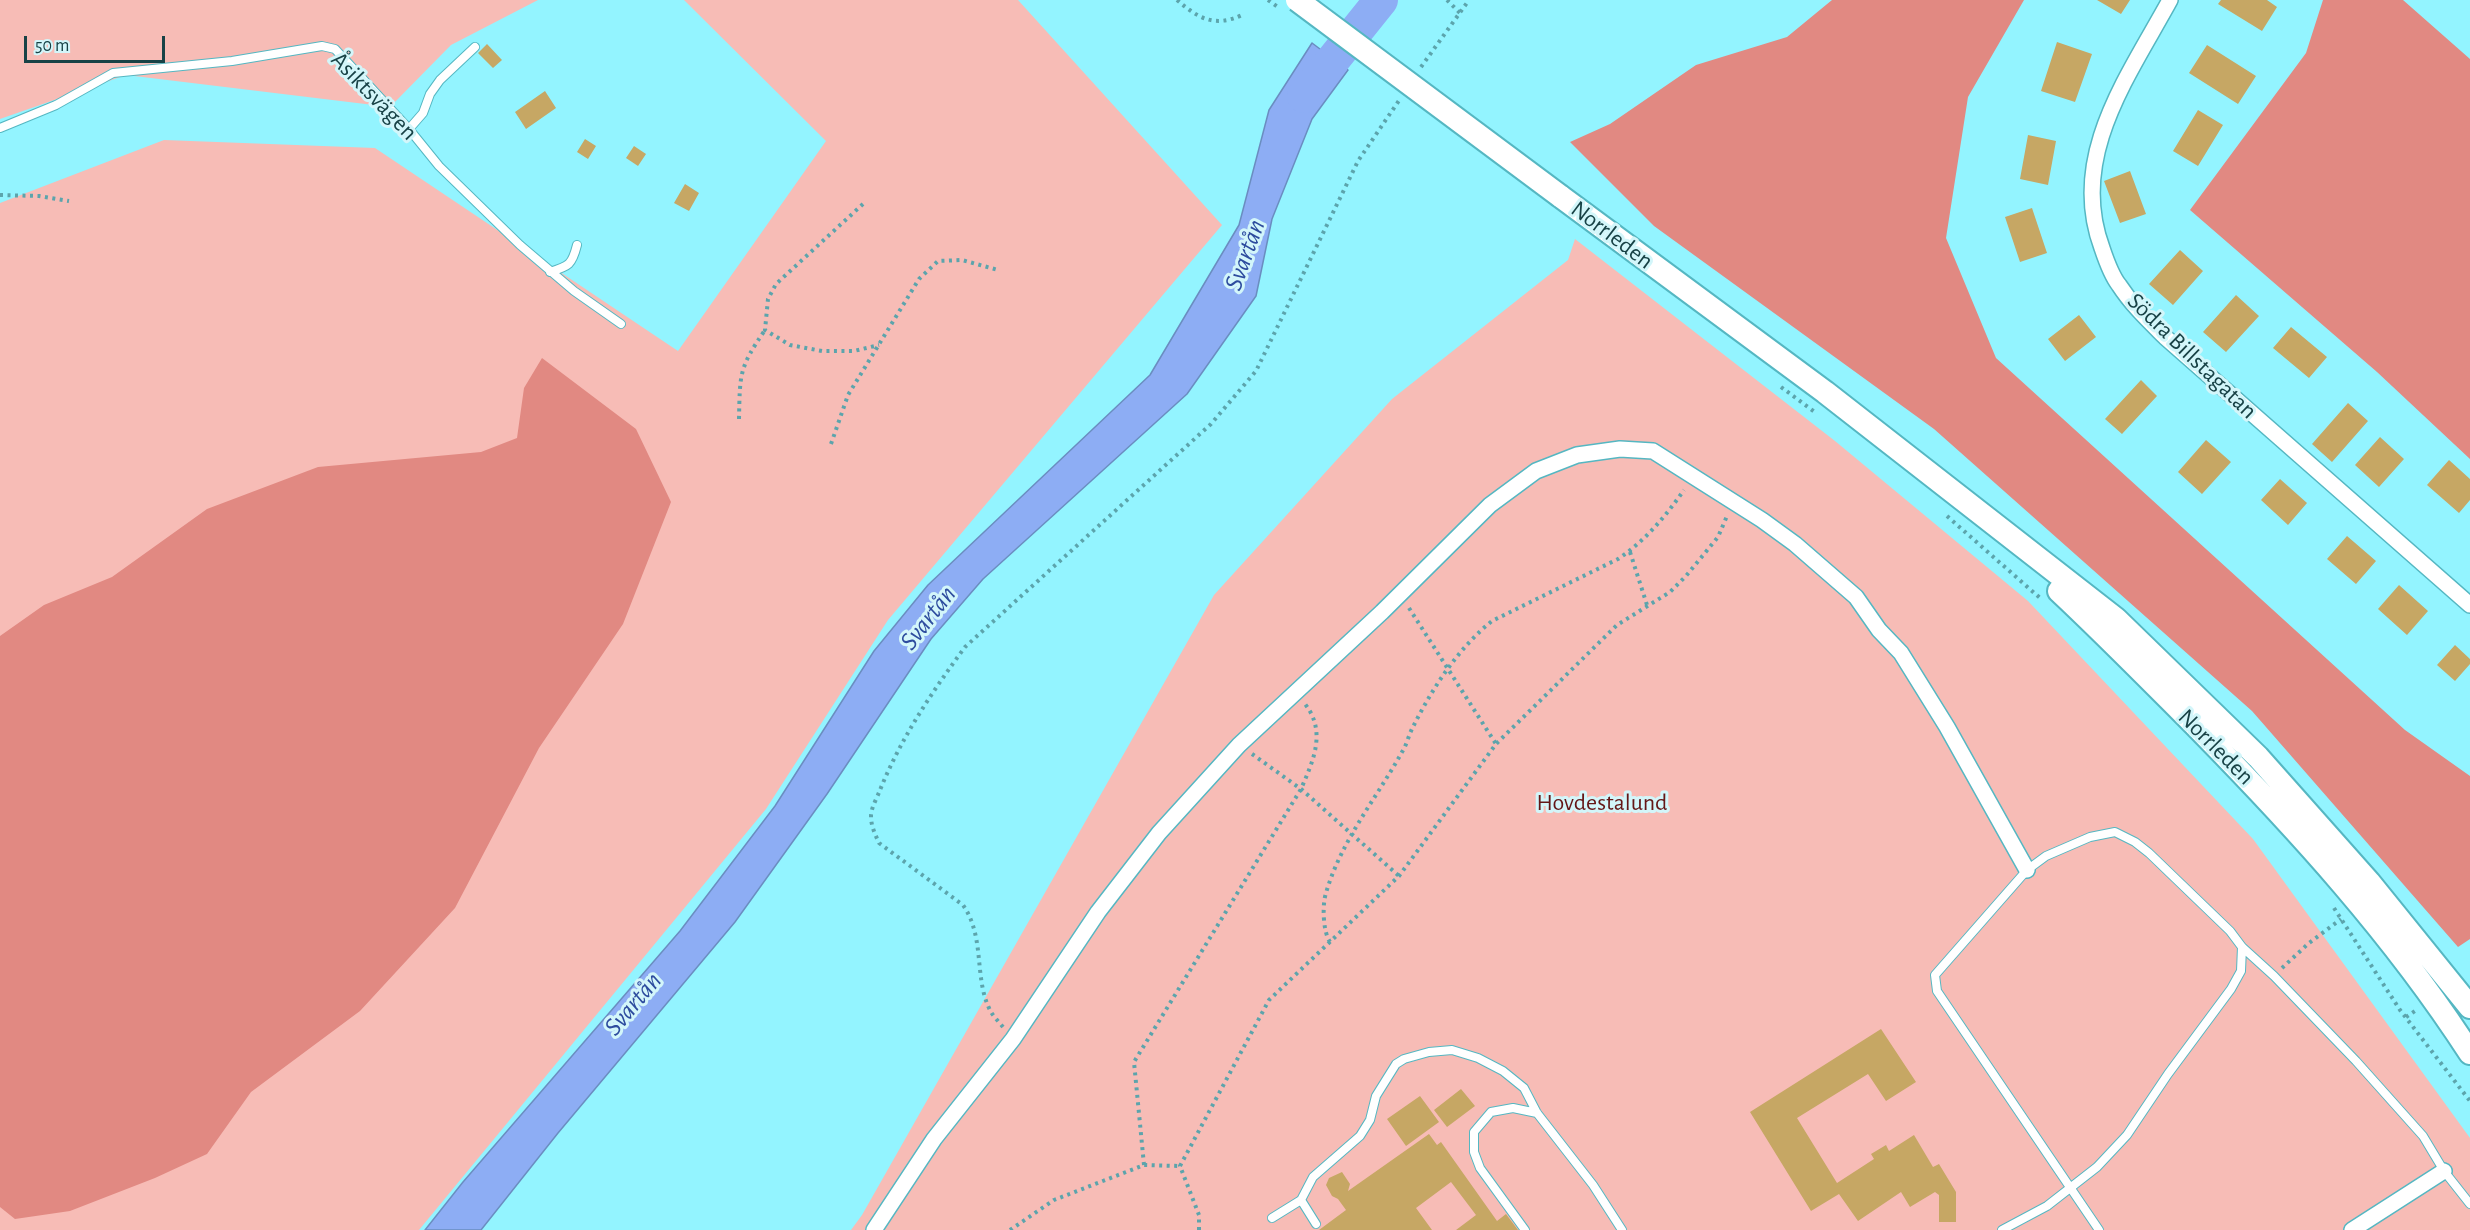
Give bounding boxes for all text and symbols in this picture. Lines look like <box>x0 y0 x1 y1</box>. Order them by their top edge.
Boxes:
scale bar <box>27 24 168 62</box>
text: 50 m <box>35 37 69 55</box>
street label: Åsiktsvägen <box>325 46 423 146</box>
street label: Norrleden <box>1565 195 1659 275</box>
water label: Svartån <box>1218 215 1272 295</box>
street label: Södra Billstagatan <box>2121 287 2263 425</box>
water label: Svartån <box>893 580 963 656</box>
street label: Norrleden <box>2172 703 2260 791</box>
park label: Hovdestalund <box>1536 789 1668 817</box>
water label: Svartån <box>598 966 668 1042</box>

